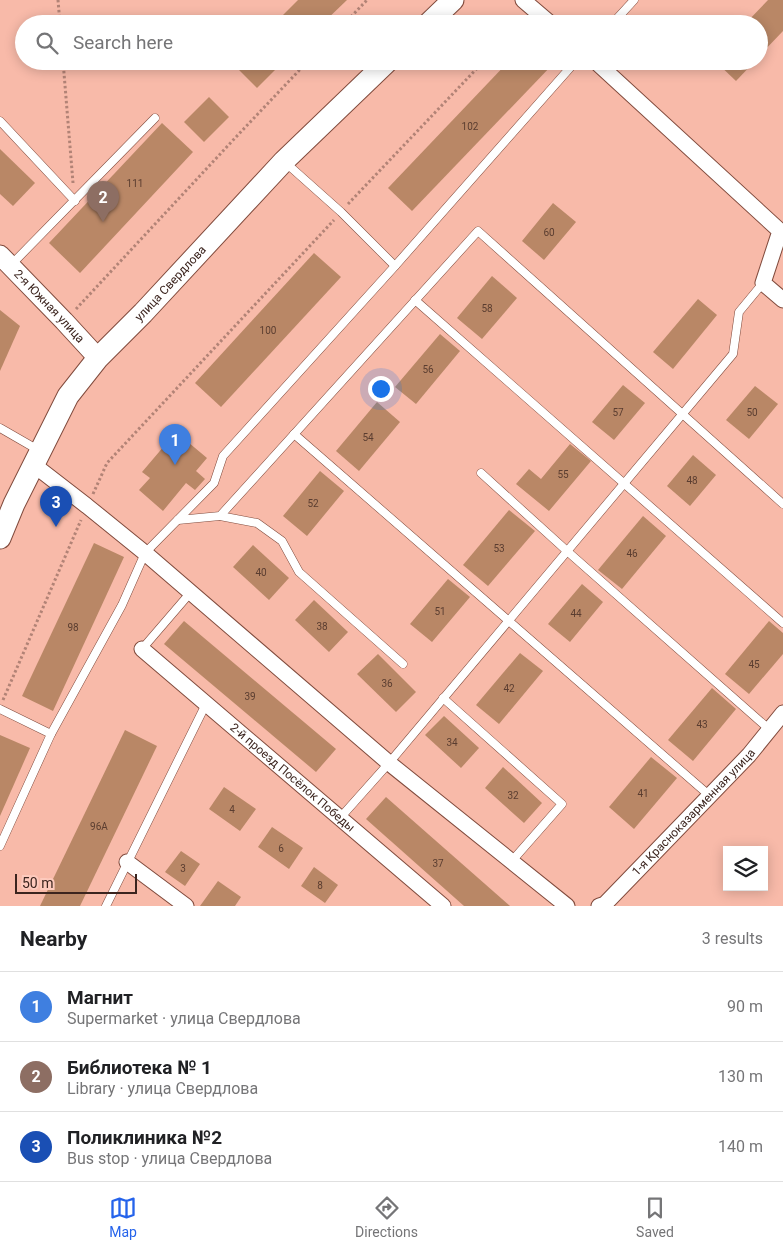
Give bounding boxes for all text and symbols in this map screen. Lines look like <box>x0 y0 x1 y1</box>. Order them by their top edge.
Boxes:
search box <box>15 15 768 70</box>
icon: search <box>33 29 61 57</box>
text: Search here <box>73 31 173 54</box>
house number: 102 <box>462 121 479 132</box>
house number: 111 <box>127 178 143 189</box>
pin: 2 <box>87 181 119 222</box>
house number: 60 <box>543 227 555 238</box>
street label: улица Свердлова <box>132 243 209 324</box>
street label: 2-я Южная улица <box>11 267 87 346</box>
house number: 58 <box>481 303 493 314</box>
house number: 100 <box>260 325 277 336</box>
house number: 56 <box>422 364 434 375</box>
your location <box>368 376 394 402</box>
house number: 57 <box>612 407 624 418</box>
house number: 50 <box>746 407 758 418</box>
pin: 1 <box>159 424 191 465</box>
house number: 54 <box>362 432 374 443</box>
house number: 55 <box>557 469 569 480</box>
house number: 48 <box>686 475 698 486</box>
pin: 3 <box>40 486 72 527</box>
house number: 52 <box>307 498 319 509</box>
house number: 53 <box>493 543 505 554</box>
house number: 46 <box>626 548 638 559</box>
house number: 40 <box>255 567 267 578</box>
house number: 51 <box>434 606 446 617</box>
house number: 44 <box>570 608 582 619</box>
house number: 38 <box>316 621 328 632</box>
house number: 98 <box>67 622 79 633</box>
house number: 45 <box>748 659 760 670</box>
house number: 36 <box>381 678 393 689</box>
house number: 42 <box>503 683 515 694</box>
house number: 39 <box>244 691 256 702</box>
house number: 43 <box>696 719 708 730</box>
street label: 2-й проезд Посёлок Победы <box>227 720 358 835</box>
house number: 34 <box>446 737 458 748</box>
street label: 1-я Красноказарменная улица <box>629 746 758 879</box>
house number: 41 <box>637 788 649 799</box>
house number: 32 <box>507 790 519 801</box>
house number: 4 <box>229 804 235 815</box>
house number: 96А <box>90 821 108 832</box>
house number: 6 <box>278 843 284 854</box>
map controls <box>723 846 768 891</box>
button: layers <box>723 846 768 891</box>
house number: 37 <box>432 858 444 869</box>
house number: 3 <box>180 863 186 874</box>
scale bar <box>15 871 138 894</box>
text: 50 m <box>22 875 54 891</box>
house number: 8 <box>317 880 323 891</box>
text: Nearby <box>20 927 87 951</box>
text: 3 results <box>702 929 763 948</box>
text: Магнит <box>67 986 133 1009</box>
text: 1 <box>31 997 41 1016</box>
text: 90 m <box>727 997 763 1016</box>
text: Supermarket · улица Свердлова <box>67 1009 301 1028</box>
text: Библиотека № 1 <box>67 1056 212 1079</box>
text: 2 <box>31 1067 41 1086</box>
text: 130 m <box>718 1067 763 1086</box>
text: Library · улица Свердлова <box>67 1079 258 1098</box>
text: Поликлиника №2 <box>67 1126 222 1149</box>
text: 3 <box>31 1137 41 1156</box>
text: 140 m <box>718 1137 763 1156</box>
text: Bus stop · улица Свердлова <box>67 1149 272 1168</box>
tab: Map <box>109 1194 137 1240</box>
tab: Directions <box>355 1194 418 1240</box>
tab: Saved <box>636 1194 674 1240</box>

